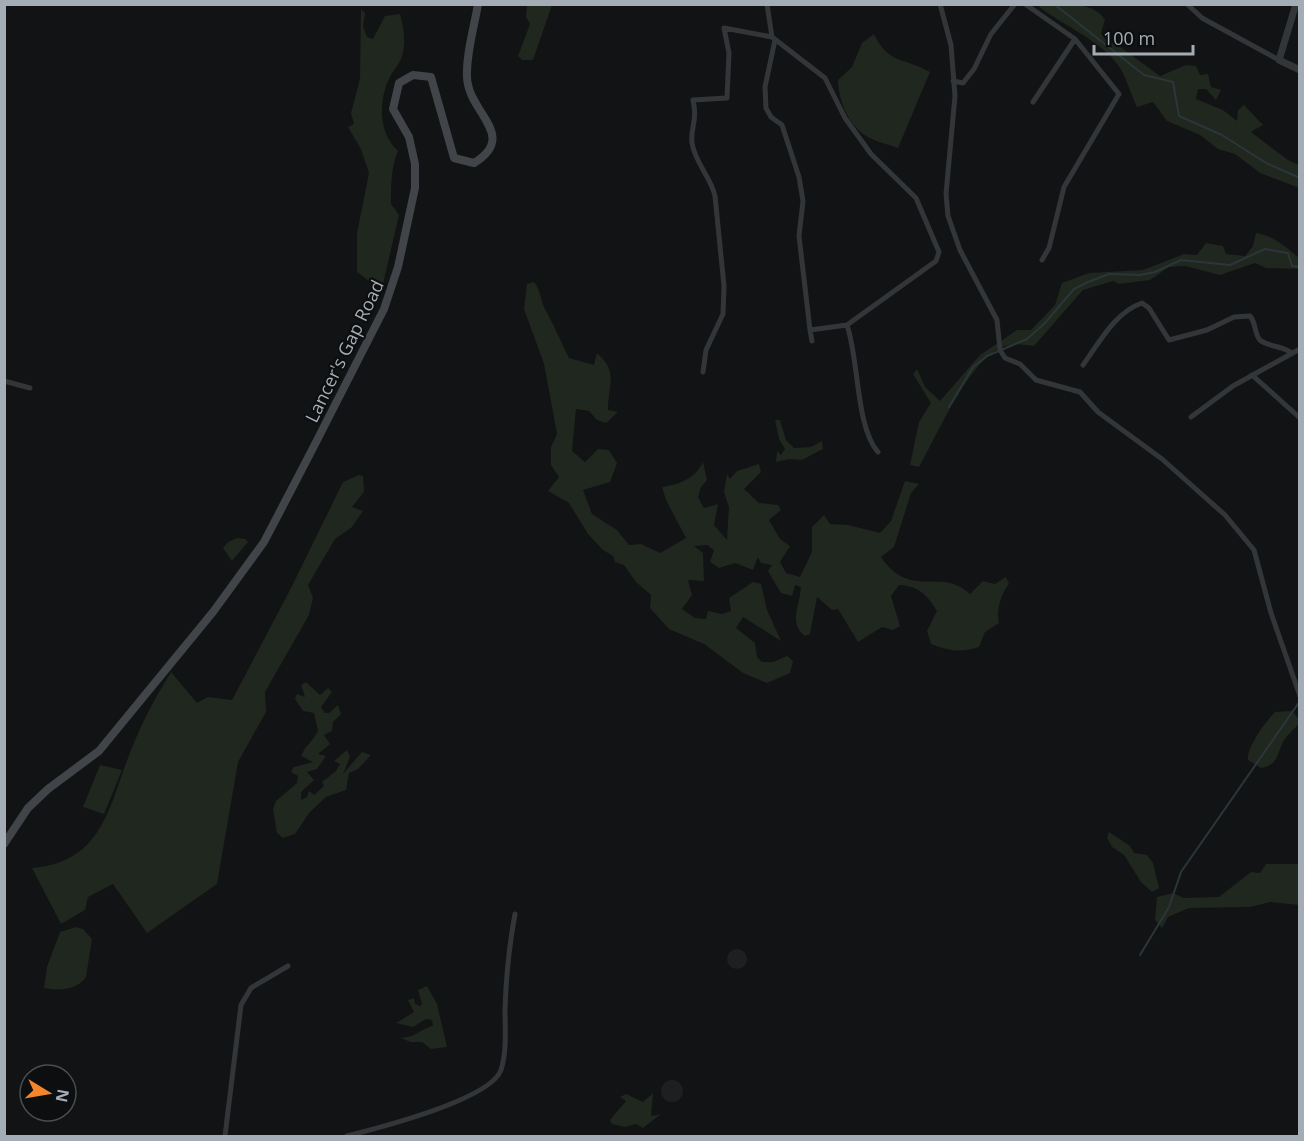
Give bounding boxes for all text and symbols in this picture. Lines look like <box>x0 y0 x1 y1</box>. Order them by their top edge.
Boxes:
scale bar <box>1094 18 1193 56</box>
text: 100 m <box>1103 26 1155 50</box>
street label: Lancer's Gap Road <box>299 276 389 426</box>
north arrow <box>18 1063 78 1123</box>
text: N <box>51 1087 75 1104</box>

